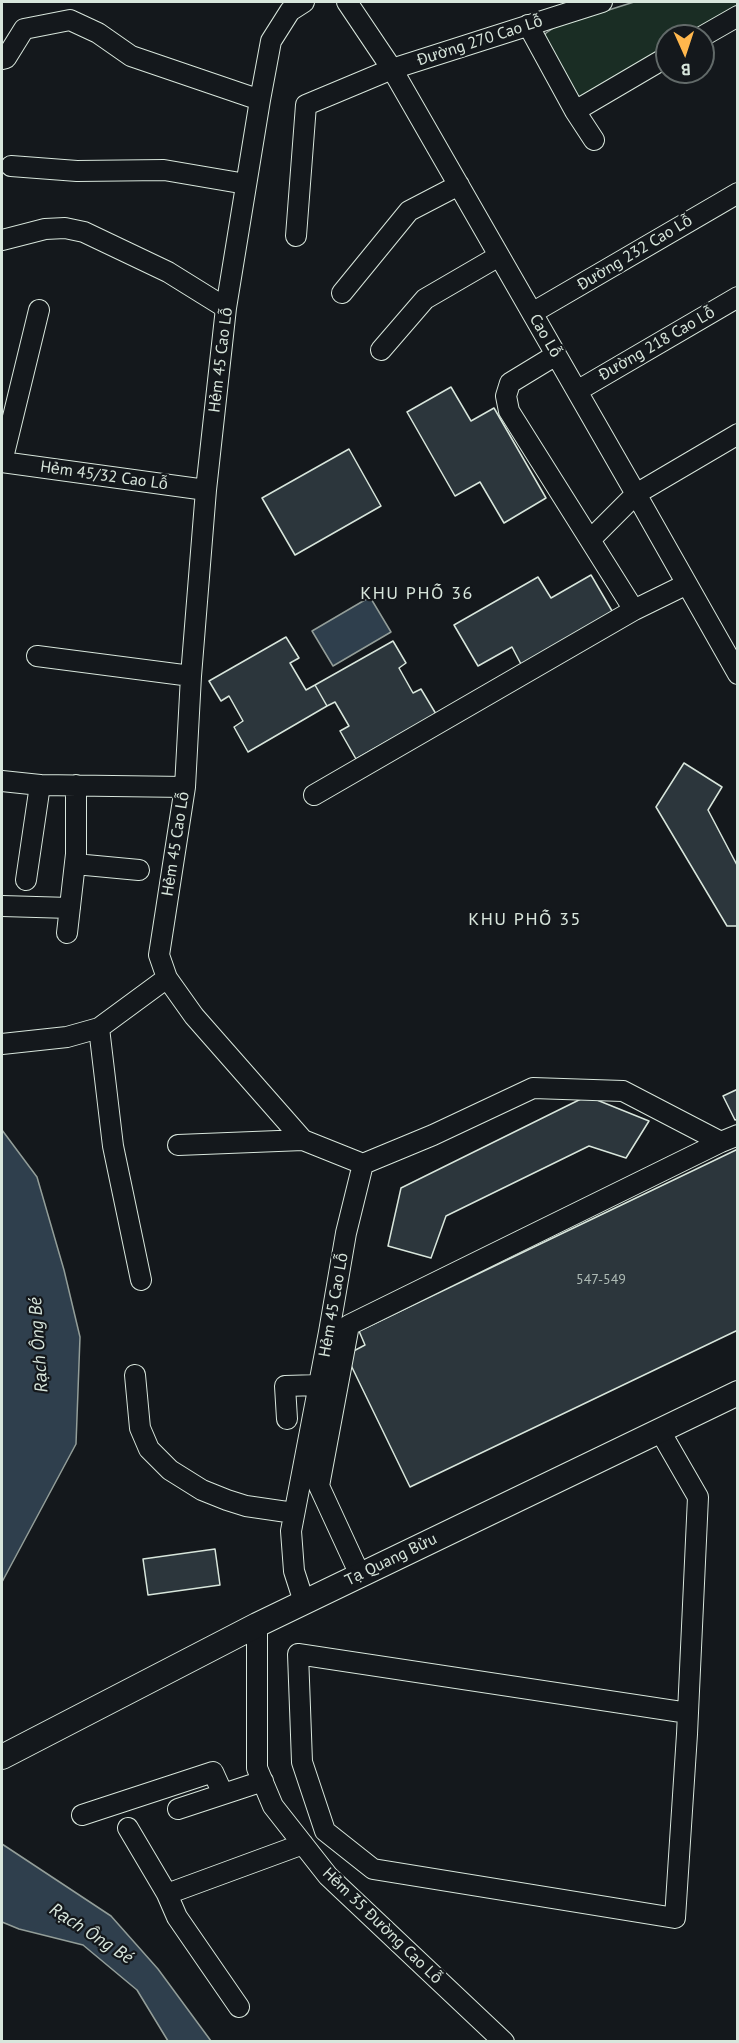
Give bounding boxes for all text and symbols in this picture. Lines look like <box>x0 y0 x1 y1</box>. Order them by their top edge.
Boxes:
street label: Đường 270 Cao Lỗ <box>415 12 545 70</box>
north arrow <box>655 24 715 84</box>
text: B <box>681 60 691 80</box>
street label: Đường 232 Cao Lỗ <box>574 211 696 295</box>
street label: Đường 218 Cao Lỗ <box>596 303 718 385</box>
street label: Hẻm 45 Cao Lỗ <box>205 307 237 413</box>
street label: Cao Lỗ <box>525 311 565 361</box>
street label: Hẻm 45/32 Cao Lỗ <box>39 458 169 494</box>
district label: KHU PHỐ 36 <box>360 583 474 605</box>
street label: Hẻm 45 Cao Lỗ <box>158 790 194 898</box>
district label: KHU PHỐ 35 <box>468 909 582 931</box>
street label: Hẻm 45 Cao Lỗ <box>315 1251 353 1359</box>
house number: 547-549 <box>576 1272 626 1288</box>
water label: Rạch Ông Bé <box>25 1297 53 1393</box>
street label: Tạ Quang Bửu <box>342 1529 440 1591</box>
street label: Hẻm 35 Đường Cao Lỗ <box>318 1864 446 1988</box>
water label: Rạch Ông Bé <box>45 1899 137 1969</box>

